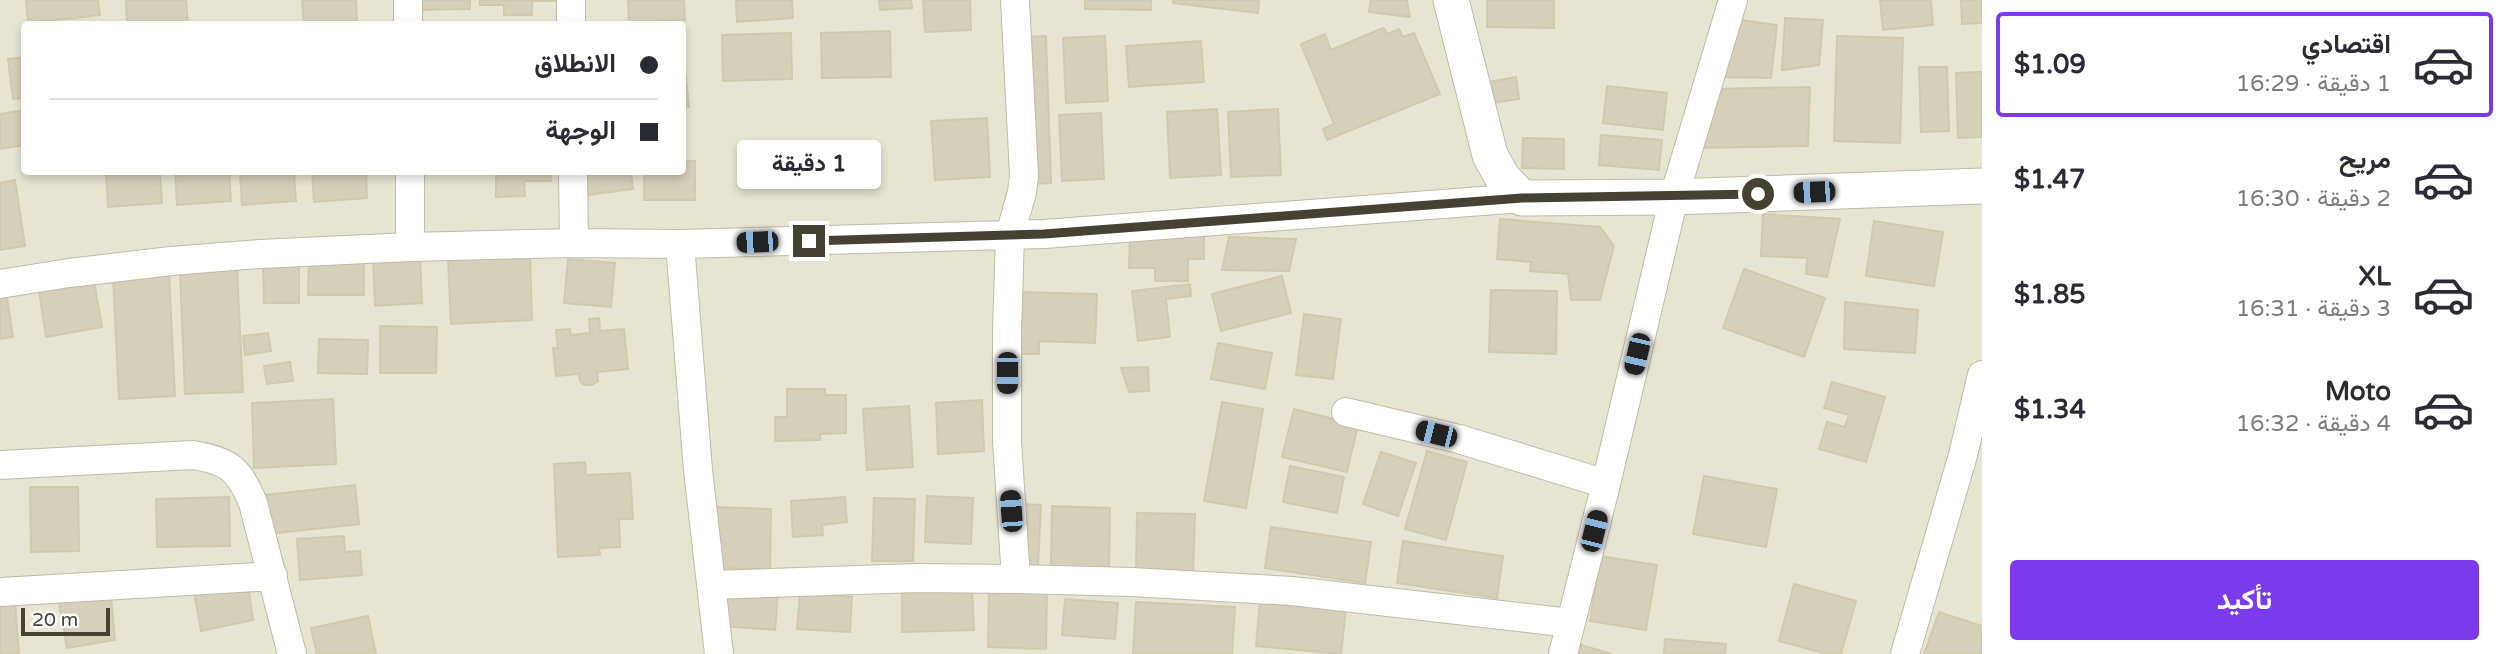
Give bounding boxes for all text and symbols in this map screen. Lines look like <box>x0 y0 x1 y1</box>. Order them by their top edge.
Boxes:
text: اقتصادي <box>2302 29 2391 60</box>
icon: car <box>2412 33 2475 96</box>
text: الانطلاق <box>534 48 616 79</box>
text: $1.09 <box>2014 49 2086 80</box>
text: 1 دقيقة · 16:29 <box>2236 70 2391 98</box>
text: الوجهة <box>545 115 616 146</box>
callout: 1 دقيقة <box>737 140 881 188</box>
text: مريح <box>2339 144 2391 175</box>
icon: car <box>2412 148 2475 211</box>
text: 1 دقيقة <box>772 150 846 178</box>
text: $1.47 <box>2014 164 2085 195</box>
route start <box>1742 178 1774 210</box>
car <box>1793 181 1836 203</box>
text: 2 دقيقة · 16:30 <box>2236 185 2391 213</box>
route end <box>793 225 825 257</box>
car <box>736 231 779 253</box>
text: XL <box>2359 261 2391 292</box>
icon: car <box>2412 263 2475 326</box>
text: $1.85 <box>2014 279 2086 310</box>
text: 3 دقيقة · 16:31 <box>2236 295 2391 323</box>
car <box>1623 331 1652 377</box>
car <box>997 352 1018 394</box>
text: Moto <box>2325 376 2391 407</box>
icon: car <box>2412 378 2475 441</box>
text: $1.34 <box>2014 394 2086 425</box>
text: 4 دقيقة · 16:32 <box>2236 410 2391 438</box>
car <box>1414 419 1459 449</box>
car <box>1000 489 1023 533</box>
car <box>1579 508 1610 554</box>
button: تأكيد <box>2010 560 2479 640</box>
scale bar <box>21 605 110 637</box>
text: 20 m <box>32 609 78 631</box>

